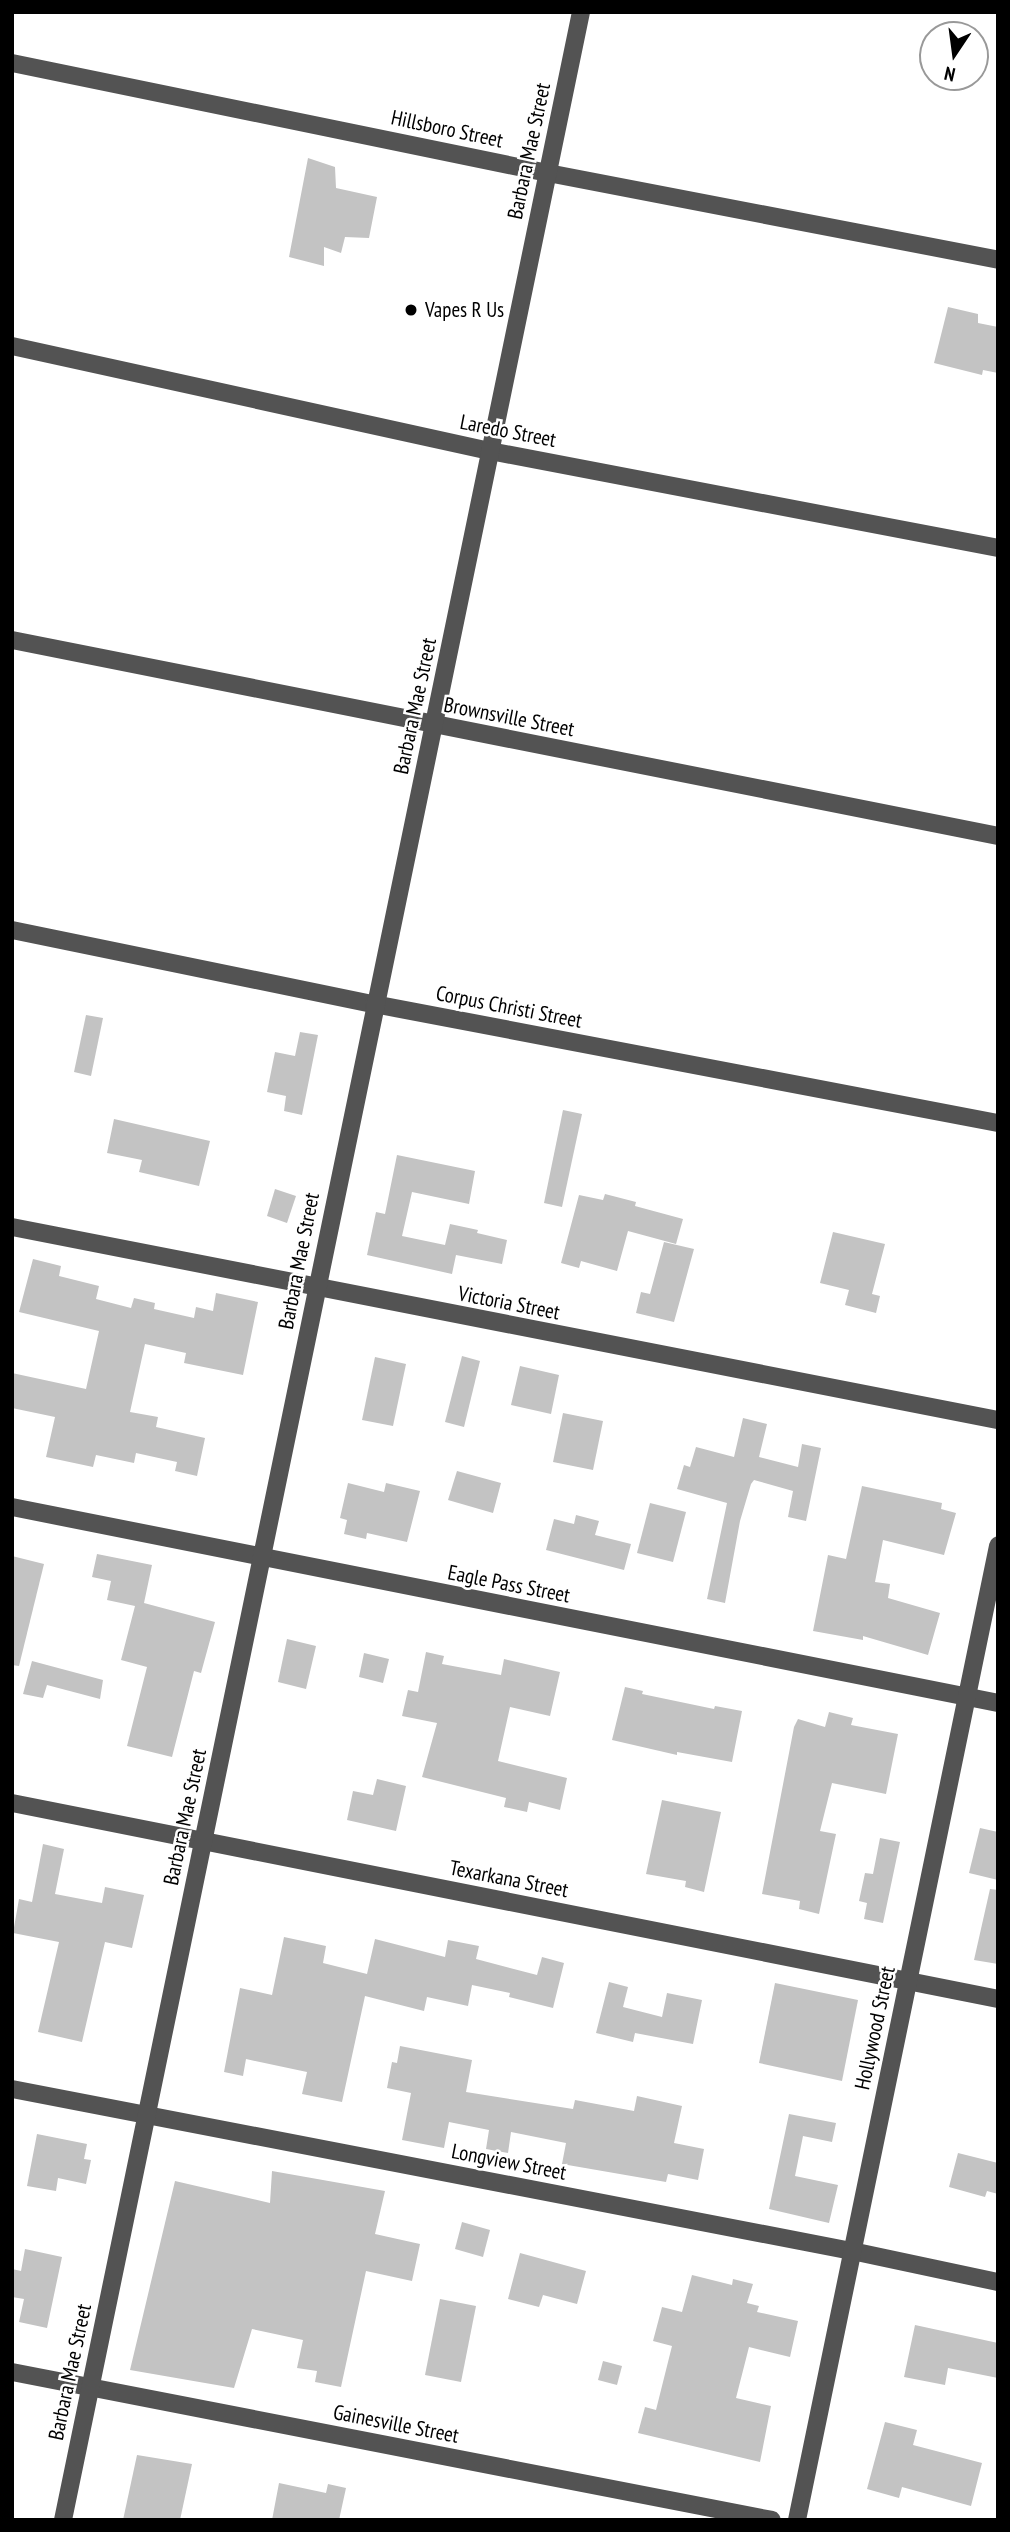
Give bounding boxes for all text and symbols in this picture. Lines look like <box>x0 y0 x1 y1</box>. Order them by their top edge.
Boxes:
north arrow <box>919 21 989 91</box>
text: N <box>942 62 957 87</box>
street label: Barbara Mae Street <box>502 81 556 221</box>
street label: Hillsboro Street <box>389 105 505 153</box>
place label: Vapes R Us <box>425 297 504 323</box>
marker: Vapes R Us <box>403 302 419 318</box>
street label: Laredo Street <box>458 409 558 453</box>
street label: Barbara Mae Street <box>388 636 442 776</box>
street label: Brownsville Street <box>442 692 576 742</box>
street label: Corpus Christi Street <box>434 980 584 1034</box>
street label: Barbara Mae Street <box>273 1191 325 1331</box>
street label: Victoria Street <box>456 1281 562 1325</box>
street label: Eagle Pass Street <box>446 1560 572 1608</box>
street label: Barbara Mae Street <box>158 1747 212 1887</box>
street label: Texarkana Street <box>447 1855 571 1903</box>
street label: Hollywood Street <box>850 1964 900 2092</box>
street label: Longview Street <box>449 2139 569 2185</box>
street label: Barbara Mae Street <box>43 2302 97 2442</box>
street label: Gainesville Street <box>331 2399 461 2449</box>

